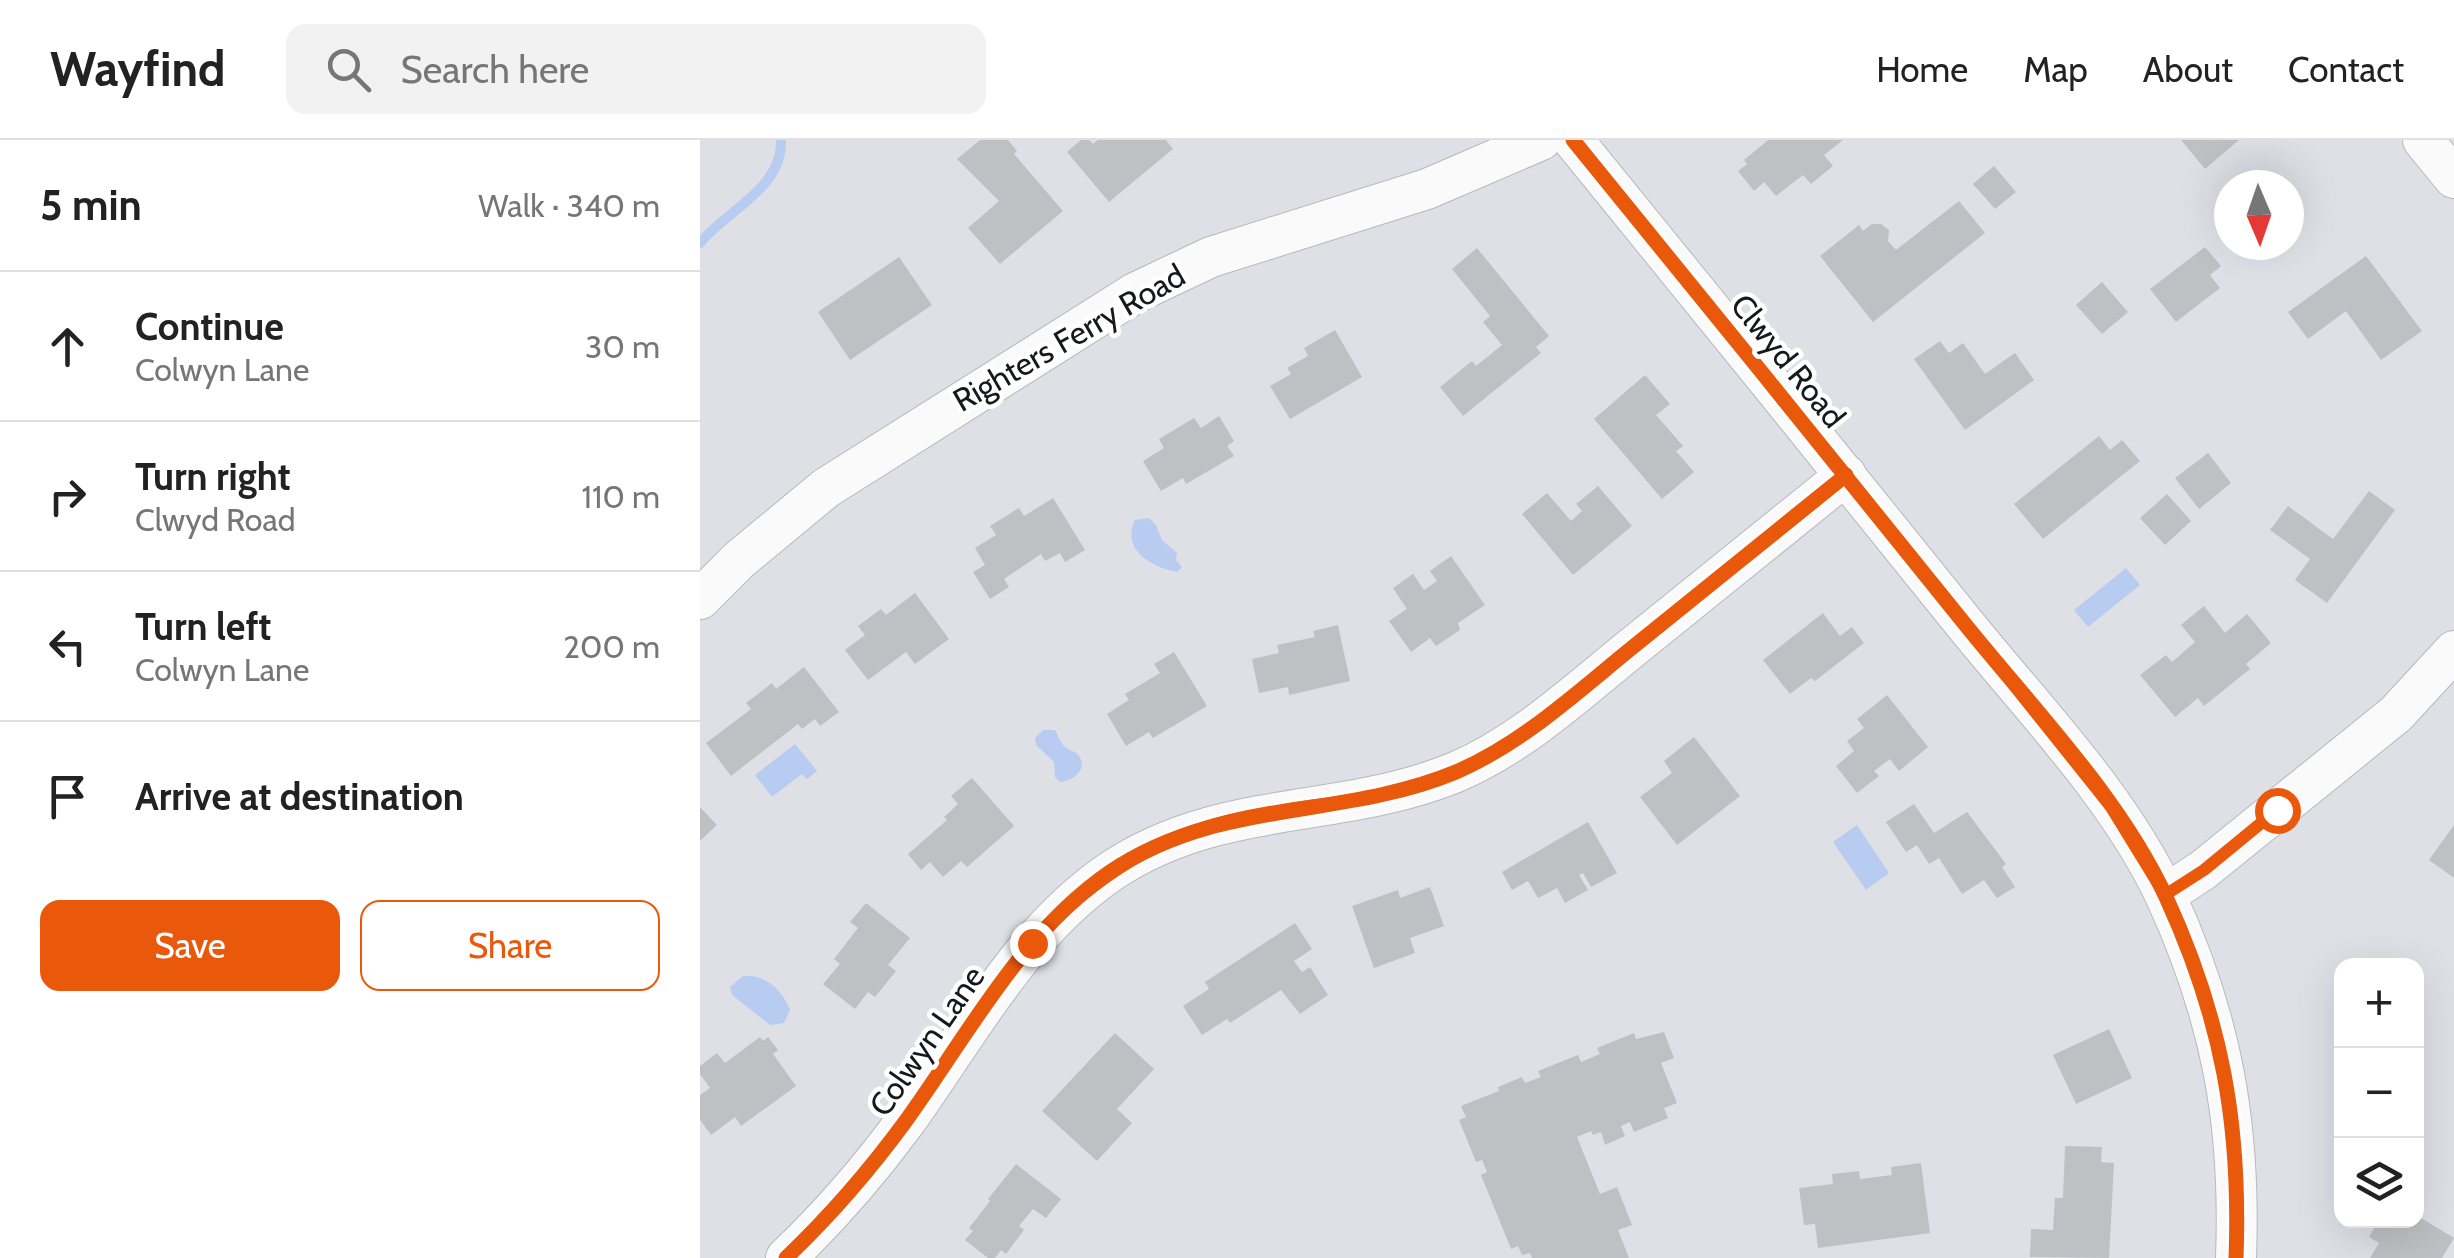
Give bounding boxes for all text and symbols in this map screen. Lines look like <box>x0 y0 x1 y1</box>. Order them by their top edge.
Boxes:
search box <box>286 24 986 114</box>
text: Wayfind <box>50 40 226 98</box>
icon: search <box>321 42 376 97</box>
text: Search here <box>401 46 589 93</box>
text: Home <box>1876 48 1968 91</box>
text: Map <box>2023 48 2088 91</box>
text: About <box>2143 48 2233 91</box>
text: Contact <box>2288 48 2404 91</box>
north arrow <box>2214 170 2304 260</box>
text: 5 min <box>40 179 142 231</box>
text: Walk · 340 m <box>478 186 660 225</box>
street label: Righters Ferry Road <box>946 255 1192 420</box>
street label: Clwyd Road <box>1723 286 1854 435</box>
text: Continue <box>135 303 284 350</box>
icon: ahead <box>40 319 95 374</box>
text: 30 m <box>585 327 660 366</box>
text: Colwyn Lane <box>135 350 309 389</box>
text: Turn right <box>135 453 291 500</box>
icon: right <box>40 469 95 524</box>
text: 110 m <box>582 477 660 516</box>
text: Clwyd Road <box>135 500 296 539</box>
text: Turn left <box>135 603 271 650</box>
icon: left <box>40 619 95 674</box>
text: 200 m <box>563 627 660 666</box>
text: Colwyn Lane <box>135 650 309 689</box>
icon: arrive <box>40 769 95 824</box>
text: Arrive at destination <box>135 773 464 820</box>
route start <box>2255 788 2301 834</box>
button: Save <box>40 900 340 991</box>
button: Share <box>360 900 660 991</box>
route end <box>1010 921 1056 967</box>
street label: Colwyn Lane <box>861 958 993 1123</box>
map controls <box>2334 958 2424 1228</box>
button: + <box>2334 958 2424 1048</box>
button: − <box>2334 1048 2424 1138</box>
button: layers <box>2334 1138 2424 1228</box>

